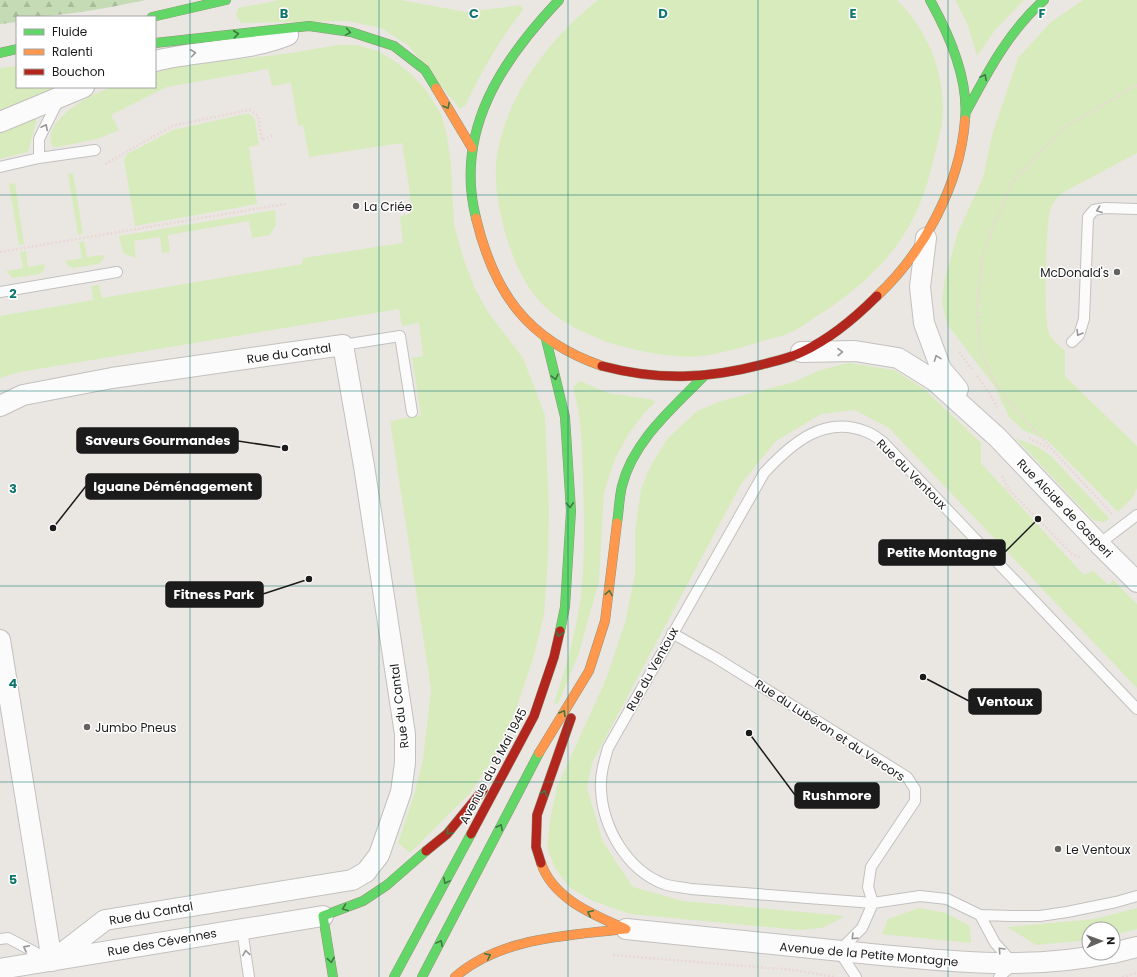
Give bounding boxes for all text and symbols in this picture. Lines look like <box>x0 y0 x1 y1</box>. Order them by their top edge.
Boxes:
text: B <box>280 4 289 23</box>
text: C <box>469 4 479 23</box>
text: D <box>658 4 668 23</box>
text: E <box>849 4 857 23</box>
text: F <box>1038 4 1046 23</box>
legend <box>16 16 156 88</box>
text: Fluide <box>52 23 87 40</box>
one-way arrow <box>345 27 351 35</box>
one-way arrow <box>232 30 239 39</box>
text: Ralenti <box>52 43 93 60</box>
one-way arrow <box>190 49 196 58</box>
text: Bouchon <box>52 63 105 80</box>
one-way arrow <box>979 74 987 81</box>
one-way arrow <box>443 102 450 109</box>
one-way arrow <box>40 123 48 131</box>
place label: La Criée <box>364 198 412 215</box>
marker: La Criée <box>351 201 361 211</box>
one-way arrow <box>1095 206 1102 214</box>
place label: McDonald's <box>1040 264 1109 281</box>
marker: McDonald's <box>1112 267 1122 277</box>
text: 2 <box>9 284 17 303</box>
one-way arrow <box>1076 329 1083 336</box>
street label: Rue du Cantal <box>246 339 332 367</box>
one-way arrow <box>837 348 843 356</box>
one-way arrow <box>934 355 942 362</box>
one-way arrow <box>550 373 558 380</box>
callout: Saveurs Gourmandes <box>77 428 238 453</box>
text: Saveurs Gourmandes <box>85 431 231 450</box>
street label: Rue du Ventoux <box>873 435 951 513</box>
street label: Rue Alcide de Gasperi <box>1013 455 1117 561</box>
callout: Iguane Déménagement <box>86 474 261 499</box>
text: Iguane Déménagement <box>93 477 253 496</box>
text: 3 <box>9 479 17 498</box>
one-way arrow <box>566 502 574 508</box>
callout: Petite Montagne <box>879 540 1005 565</box>
text: Petite Montagne <box>887 543 997 562</box>
callout: Fitness Park <box>166 582 263 607</box>
text: Fitness Park <box>174 585 254 604</box>
one-way arrow <box>604 590 613 596</box>
street label: Rue du Ventoux <box>622 624 682 714</box>
one-way arrow <box>556 631 564 638</box>
street label: Rue du Cantal <box>385 663 413 749</box>
text: 4 <box>9 674 18 693</box>
street label: Rue du Lubéron et du Vercors <box>752 675 908 785</box>
callout: Ventoux <box>969 689 1041 714</box>
text: Ventoux <box>977 692 1033 711</box>
street label: Avenue du 8 Mai 1945 <box>455 705 531 827</box>
one-way arrow <box>558 710 566 717</box>
place label: Jumbo Pneus <box>95 719 176 736</box>
marker: Jumbo Pneus <box>82 722 92 732</box>
callout: Rushmore <box>795 783 879 808</box>
text: Rushmore <box>803 786 871 805</box>
one-way arrow <box>539 790 548 797</box>
one-way arrow <box>495 824 502 831</box>
one-way arrow <box>446 827 453 835</box>
place label: Le Ventoux <box>1066 841 1131 858</box>
marker: Le Ventoux <box>1053 844 1063 854</box>
text: 5 <box>9 870 17 889</box>
one-way arrow <box>443 876 451 884</box>
street label: Rue du Cantal <box>108 897 194 929</box>
one-way arrow <box>341 904 348 912</box>
one-way arrow <box>587 910 594 918</box>
north arrow <box>1081 921 1121 961</box>
street label: Rue des Cévennes <box>106 924 218 960</box>
one-way arrow <box>851 932 858 940</box>
text: N <box>1103 936 1119 945</box>
street label: Avenue de la Petite Montagne <box>779 938 959 970</box>
one-way arrow <box>436 939 443 947</box>
one-way arrow <box>23 945 31 953</box>
one-way arrow <box>998 947 1006 955</box>
one-way arrow <box>242 950 251 956</box>
one-way arrow <box>483 953 491 961</box>
one-way arrow <box>326 957 334 963</box>

